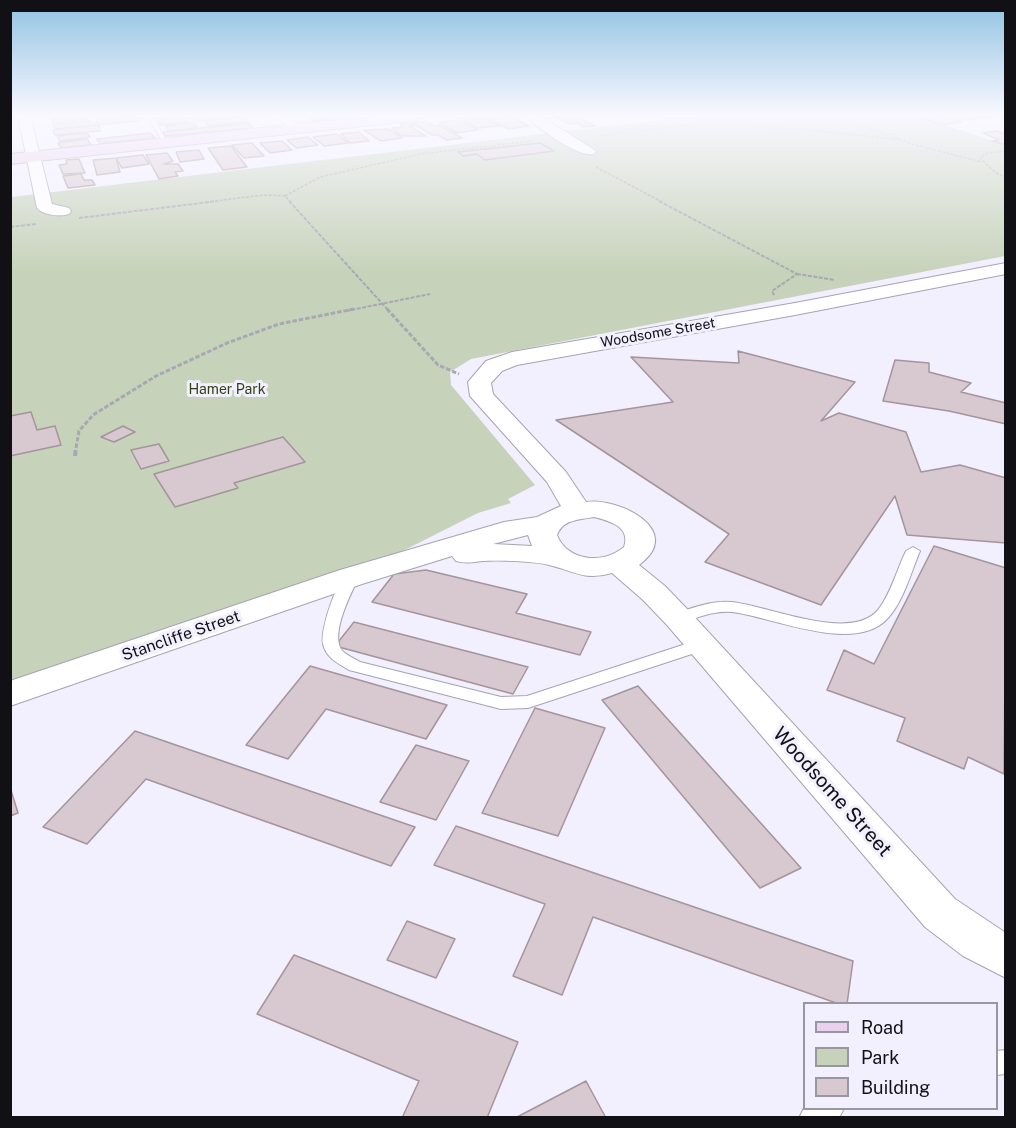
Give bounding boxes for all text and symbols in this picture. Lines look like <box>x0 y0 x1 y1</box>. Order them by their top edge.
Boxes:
street label: Woodsome Street <box>599 315 717 351</box>
park label: Hamer Park <box>188 382 266 398</box>
street label: Stancliffe Street <box>119 607 243 665</box>
street label: Woodsome Street <box>768 722 896 862</box>
legend <box>803 1002 998 1110</box>
text: Road <box>861 1017 904 1038</box>
text: Park <box>861 1047 899 1068</box>
text: Building <box>861 1077 930 1098</box>

